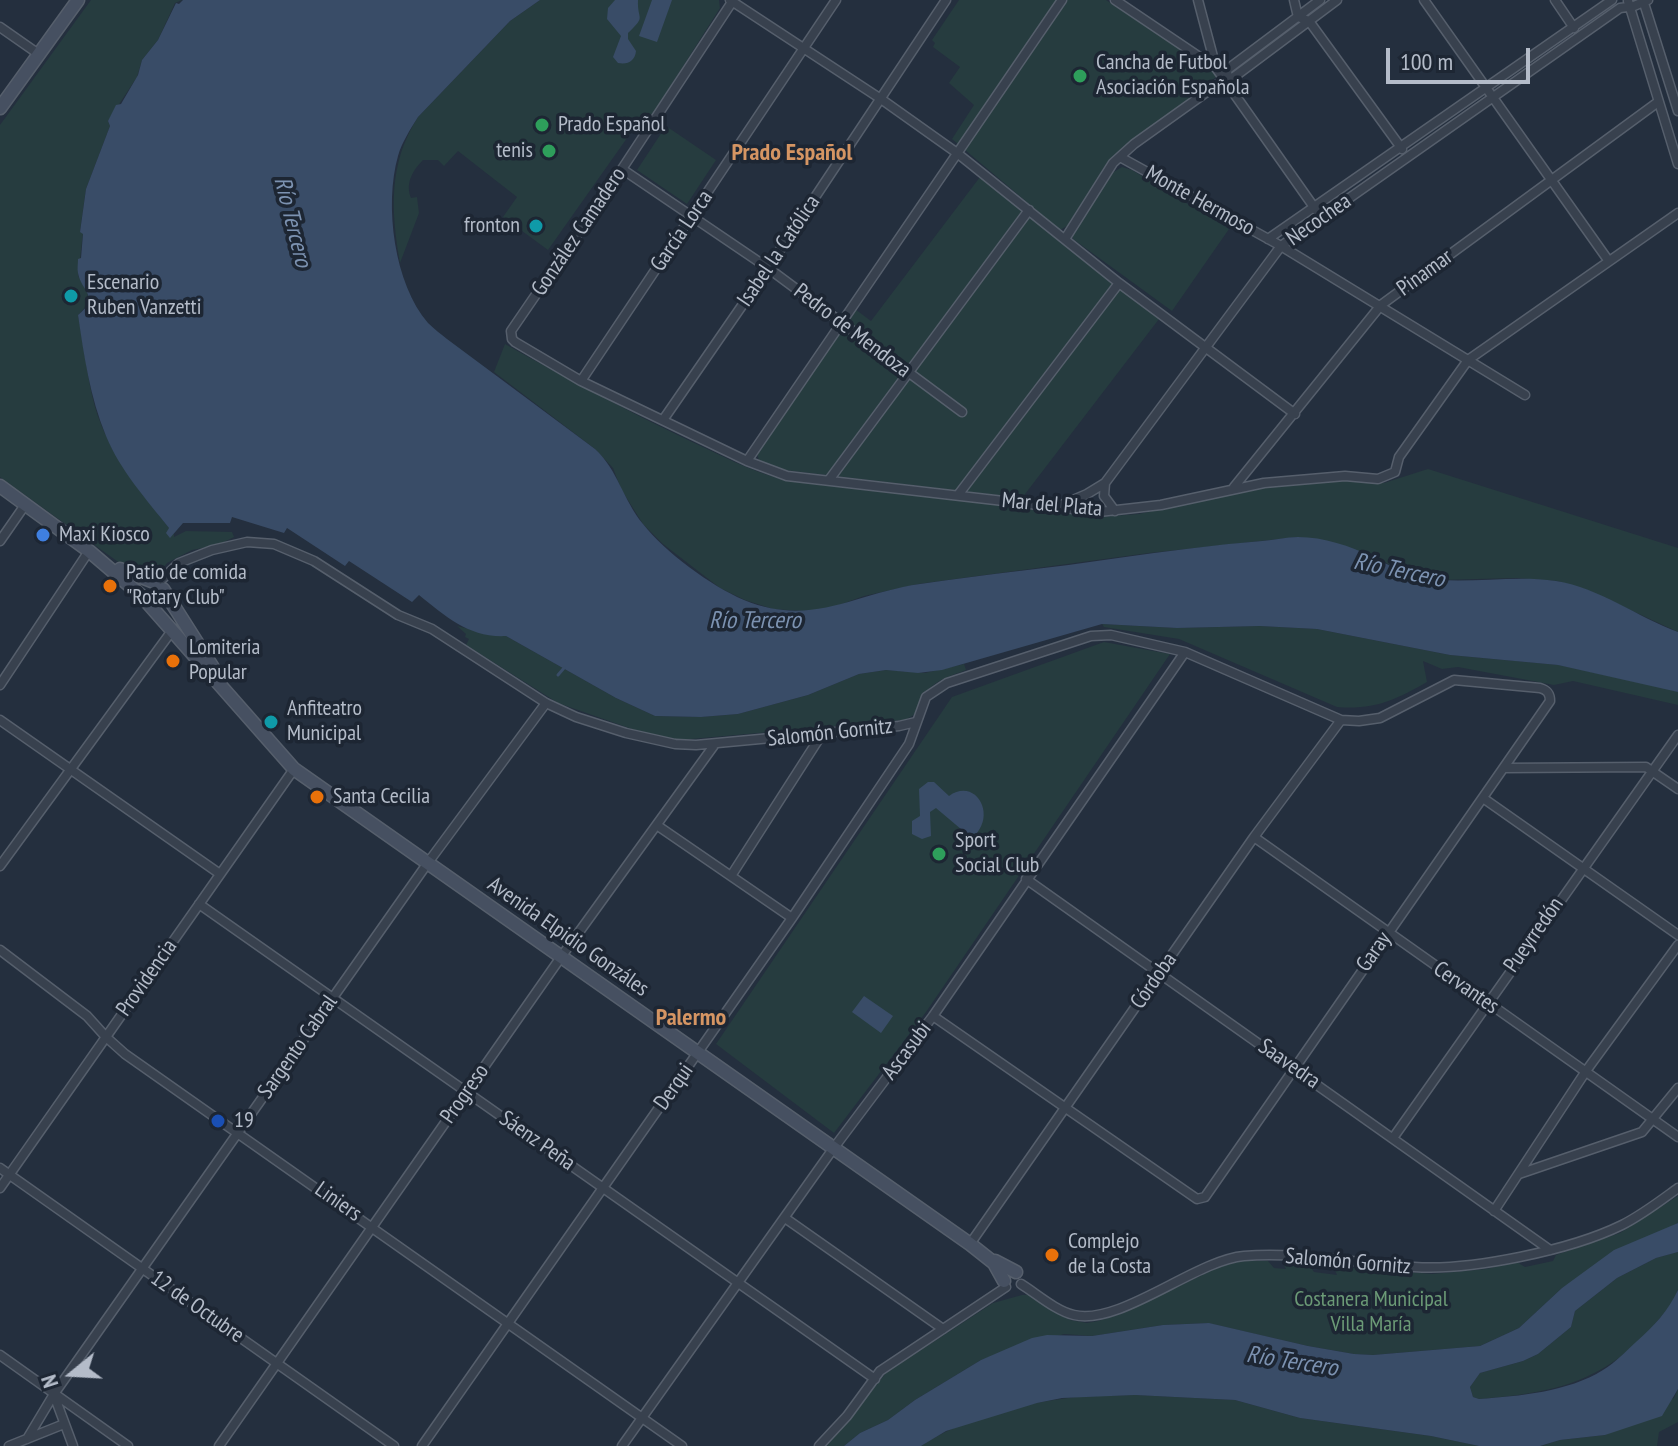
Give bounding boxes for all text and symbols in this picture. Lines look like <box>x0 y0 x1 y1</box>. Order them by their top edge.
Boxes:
scale bar <box>1390 32 1534 82</box>
text: 100 m <box>1400 46 1453 77</box>
place label: Cancha de Futbol Asociación Española <box>1096 50 1250 102</box>
marker: Cancha de Futbol Asociación Española <box>1071 67 1089 85</box>
place label: Prado Español <box>558 112 665 138</box>
marker: Prado Español <box>533 116 551 134</box>
place label: tenis <box>496 138 533 164</box>
district label: Prado Español <box>732 139 852 167</box>
marker: tenis <box>540 142 558 160</box>
street label: Monte Hermoso <box>1141 160 1259 242</box>
street label: González Camadero <box>526 163 632 301</box>
water label: Río Tercero <box>267 174 317 270</box>
street label: García Lorca <box>645 185 719 277</box>
street label: Necochea <box>1281 188 1357 252</box>
street label: Isabel la Católica <box>732 190 826 312</box>
place label: fronton <box>464 213 520 239</box>
marker: fronton <box>527 217 545 235</box>
street label: Pinamar <box>1392 244 1458 302</box>
place label: Escenario Ruben Vanzetti <box>87 270 201 322</box>
street label: Pedro de Mendoza <box>788 278 916 384</box>
marker: Escenario Ruben Vanzetti <box>62 287 80 305</box>
street label: Mar del Plata <box>1001 487 1103 523</box>
place label: Maxi Kiosco <box>59 522 150 548</box>
marker: Maxi Kiosco <box>34 526 52 544</box>
water label: Río Tercero <box>1351 547 1447 595</box>
place label: Patio de comida "Rotary Club" <box>126 560 247 612</box>
marker: Patio de comida "Rotary Club" <box>101 577 119 595</box>
water label: Río Tercero <box>709 607 801 635</box>
place label: Lomiteria Popular <box>189 635 260 686</box>
marker: Lomiteria Popular <box>164 652 182 670</box>
place label: Anfiteatro Municipal <box>287 696 362 748</box>
marker: Anfiteatro Municipal <box>262 713 280 731</box>
street label: Salomón Gornitz <box>766 713 894 753</box>
place label: Santa Cecilia <box>333 784 430 810</box>
marker: Santa Cecilia <box>308 788 326 806</box>
place label: Sport Social Club <box>955 828 1039 880</box>
marker: Sport Social Club <box>930 845 948 863</box>
street label: Avenida Elpidio Gonzáles <box>482 872 654 1002</box>
street label: Pueyrredón <box>1499 892 1569 978</box>
street label: Garay <box>1351 927 1397 977</box>
street label: Providencia <box>111 935 183 1021</box>
street label: Córdoba <box>1125 948 1183 1014</box>
street label: Cervantes <box>1428 956 1504 1020</box>
street label: Sargento Cabral <box>253 990 343 1104</box>
district label: Palermo <box>656 1004 726 1032</box>
street label: Ascasubi <box>877 1017 937 1085</box>
street label: Saavedra <box>1253 1033 1325 1095</box>
street label: Progreso <box>435 1059 495 1129</box>
street label: Derqui <box>649 1059 699 1115</box>
street label: Sáenz Peña <box>494 1105 580 1177</box>
place label: 19 <box>234 1108 254 1134</box>
marker: 19 <box>209 1112 227 1130</box>
street label: Liniers <box>310 1177 366 1227</box>
place label: Complejo de la Costa <box>1068 1229 1151 1280</box>
street label: Salomón Gornitz <box>1284 1243 1412 1281</box>
marker: Complejo de la Costa <box>1043 1246 1061 1264</box>
street label: 12 de Octubre <box>145 1265 249 1349</box>
park label: Costanera Municipal Villa María <box>1294 1287 1448 1338</box>
north arrow <box>32 1334 112 1414</box>
water label: Río Tercero <box>1244 1341 1340 1383</box>
text: N <box>34 1371 64 1391</box>

